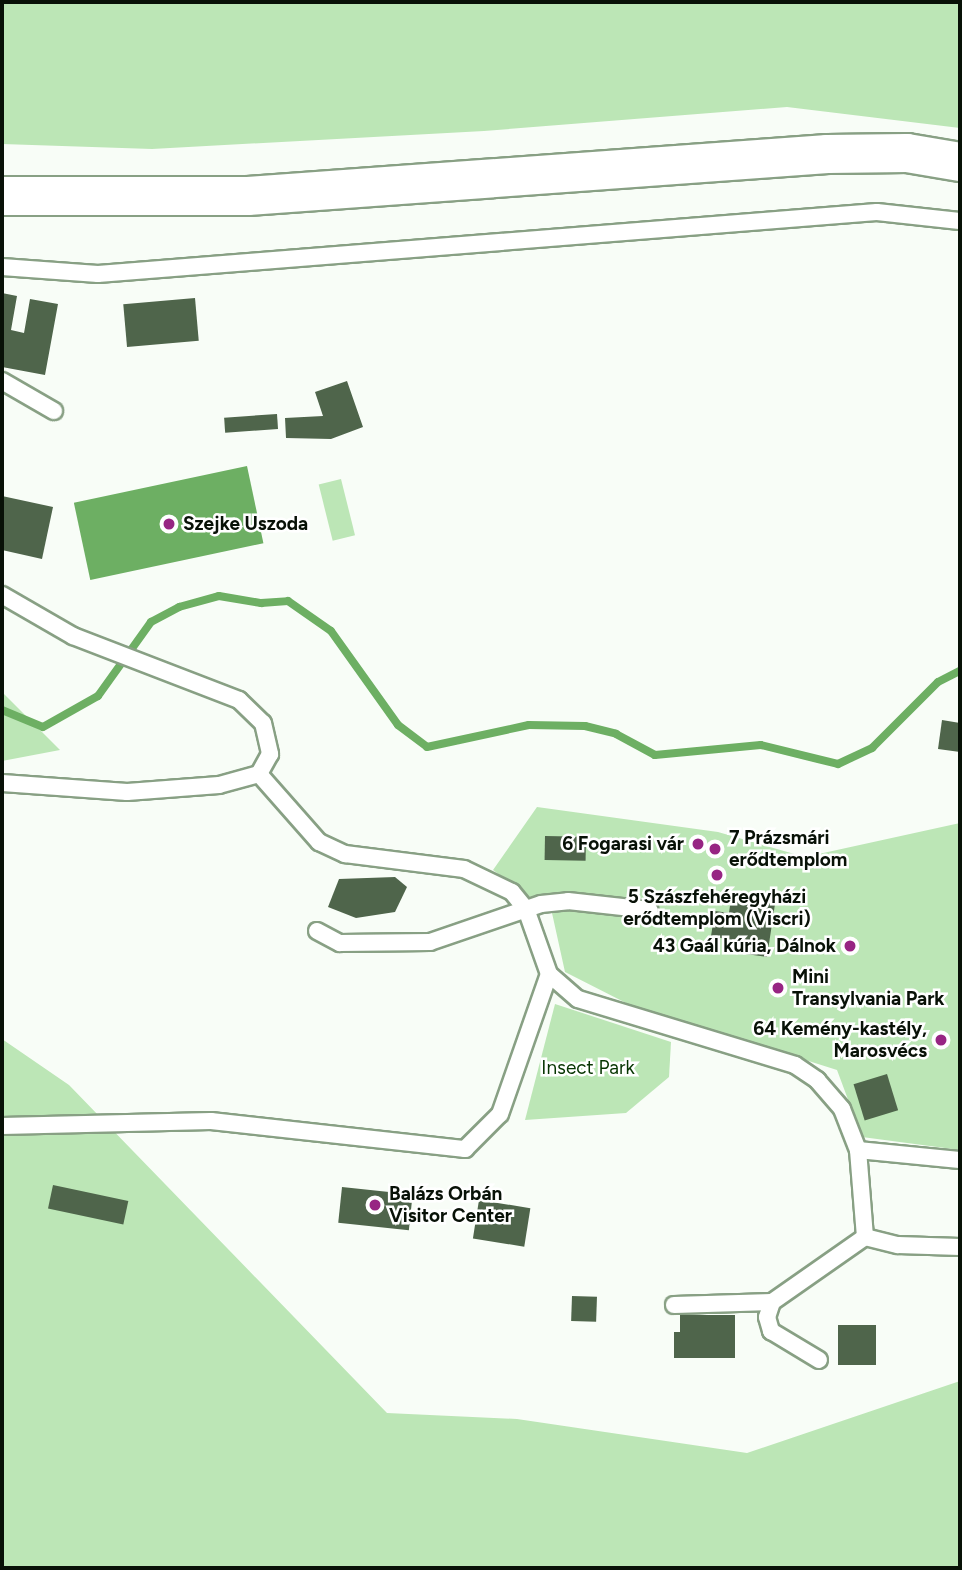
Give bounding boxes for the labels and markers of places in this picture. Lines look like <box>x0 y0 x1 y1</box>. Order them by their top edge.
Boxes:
place label: Szejke Uszoda <box>183 513 308 535</box>
marker: Szejke Uszoda <box>161 516 177 532</box>
place label: 7 Prázsmári erődtemplom <box>729 827 847 871</box>
place label: 6 Fogarasi vár <box>562 833 684 855</box>
marker: 6 Fogarasi vár <box>690 836 706 852</box>
marker: 7 Prázsmári erődtemplom <box>707 841 723 857</box>
marker: 5 Szászfehéregyházi erődtemplom (Viscri) <box>709 867 725 883</box>
place label: 5 Szászfehéregyházi erődtemplom (Viscri) <box>623 886 811 930</box>
place label: 43 Gaál kúria, Dálnok <box>653 935 836 957</box>
marker: 43 Gaál kúria, Dálnok <box>842 938 858 954</box>
place label: Mini Transylvania Park <box>792 966 945 1010</box>
marker: Mini Transylvania Park <box>770 980 786 996</box>
place label: 64 Kemény-kastély, Marosvécs <box>753 1018 927 1062</box>
marker: 64 Kemény-kastély, Marosvécs <box>933 1032 949 1048</box>
place label: Balázs Orbán Visitor Center <box>389 1183 512 1227</box>
marker: Balázs Orbán Visitor Center <box>367 1197 383 1213</box>

